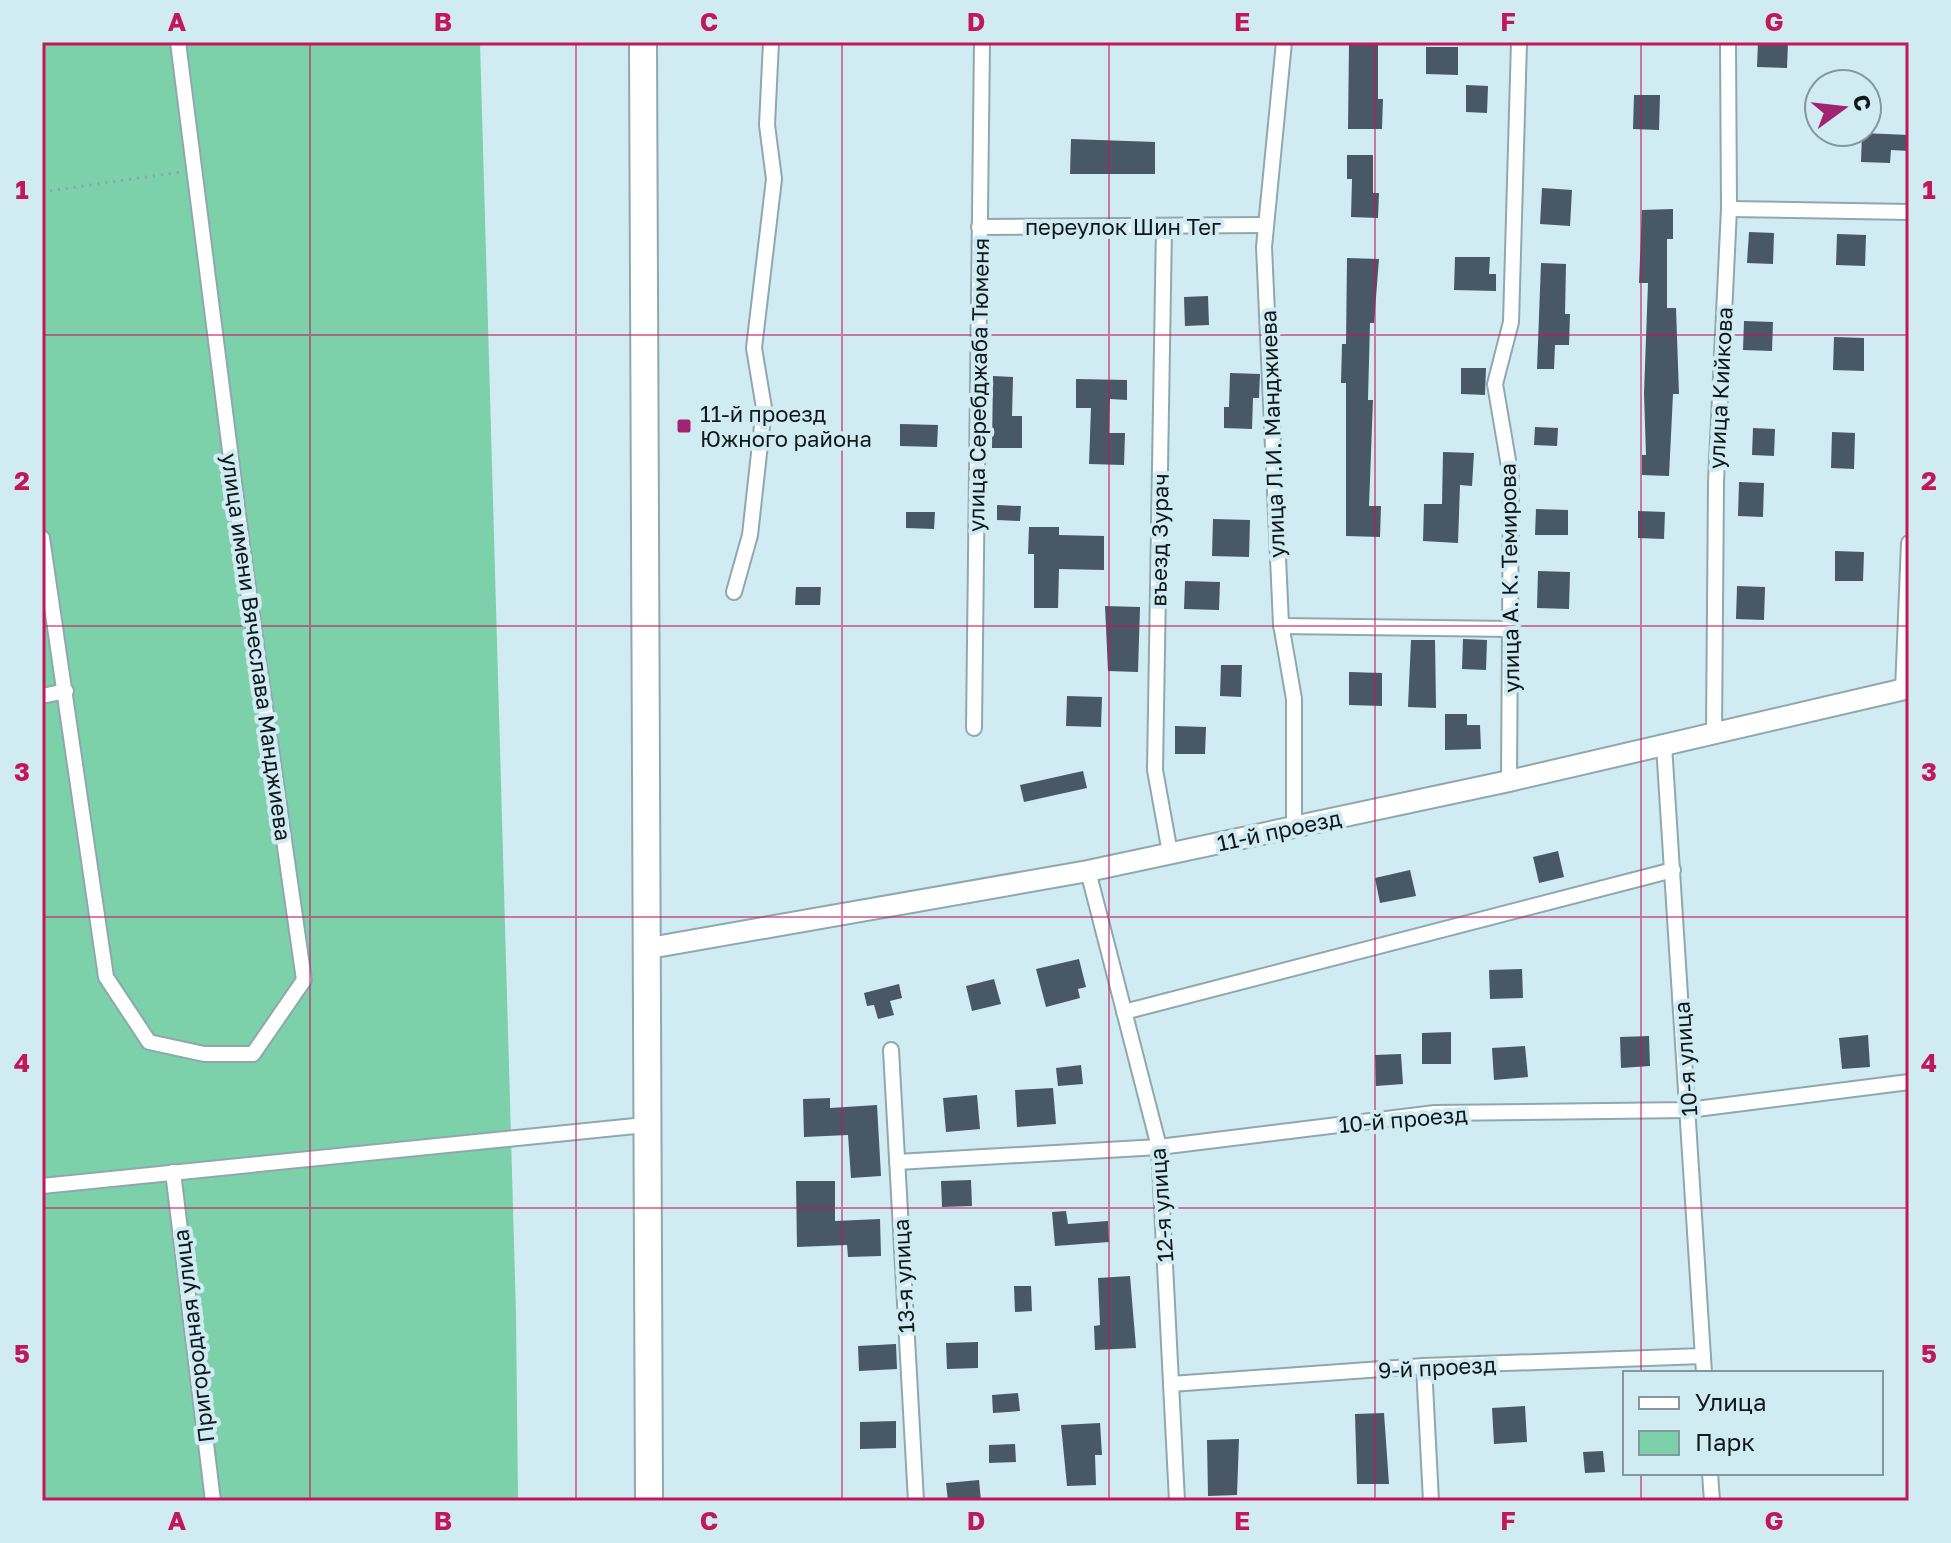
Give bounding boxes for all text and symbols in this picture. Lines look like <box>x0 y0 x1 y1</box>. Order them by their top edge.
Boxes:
text: A <box>168 6 187 37</box>
text: B <box>434 6 452 37</box>
text: C <box>700 6 718 37</box>
text: D <box>967 6 985 37</box>
text: E <box>1234 6 1250 37</box>
text: F <box>1500 6 1516 37</box>
text: G <box>1764 6 1784 37</box>
north arrow <box>1803 68 1883 148</box>
text: С <box>1848 92 1878 114</box>
text: 1 <box>15 174 29 205</box>
text: 1 <box>1922 174 1936 205</box>
street label: переулок Шин Тег <box>1025 213 1221 240</box>
street label: улица Серебджаба Тюменя <box>962 238 994 532</box>
street label: улица Кийкова <box>1702 306 1738 470</box>
street label: улица Л.И. Манджиева <box>1254 310 1290 558</box>
place label: 11-й проезд Южного района <box>700 400 872 452</box>
marker: 11-й проезд Южного района <box>675 417 693 435</box>
street label: улица имени Вячеслава Манджиева <box>216 452 298 842</box>
street label: улица А. К. Темирова <box>1493 463 1525 693</box>
text: 2 <box>14 465 30 496</box>
text: 2 <box>1921 465 1937 496</box>
street label: въезд Зурач <box>1144 473 1174 607</box>
text: 3 <box>14 756 30 787</box>
text: 3 <box>1921 756 1937 787</box>
street label: 11-й проезд <box>1214 804 1344 856</box>
street label: 10-я улица <box>1668 1001 1702 1117</box>
text: 4 <box>14 1047 30 1078</box>
text: 4 <box>1921 1047 1937 1078</box>
street label: 10-й проезд <box>1337 1100 1469 1138</box>
street label: 12-я улица <box>1144 1147 1178 1263</box>
street label: 13-я улица <box>887 1218 919 1334</box>
street label: Пригородная улица <box>167 1228 219 1444</box>
text: 5 <box>14 1338 30 1369</box>
text: 5 <box>1921 1338 1937 1369</box>
street label: 9-й проезд <box>1377 1350 1497 1384</box>
legend <box>1623 1371 1883 1475</box>
text: Улица <box>1695 1387 1767 1416</box>
text: Парк <box>1695 1427 1755 1456</box>
text: A <box>168 1505 187 1536</box>
text: B <box>434 1505 452 1536</box>
text: C <box>700 1505 718 1536</box>
text: D <box>967 1505 985 1536</box>
text: E <box>1234 1505 1250 1536</box>
text: F <box>1500 1505 1516 1536</box>
text: G <box>1764 1505 1784 1536</box>

